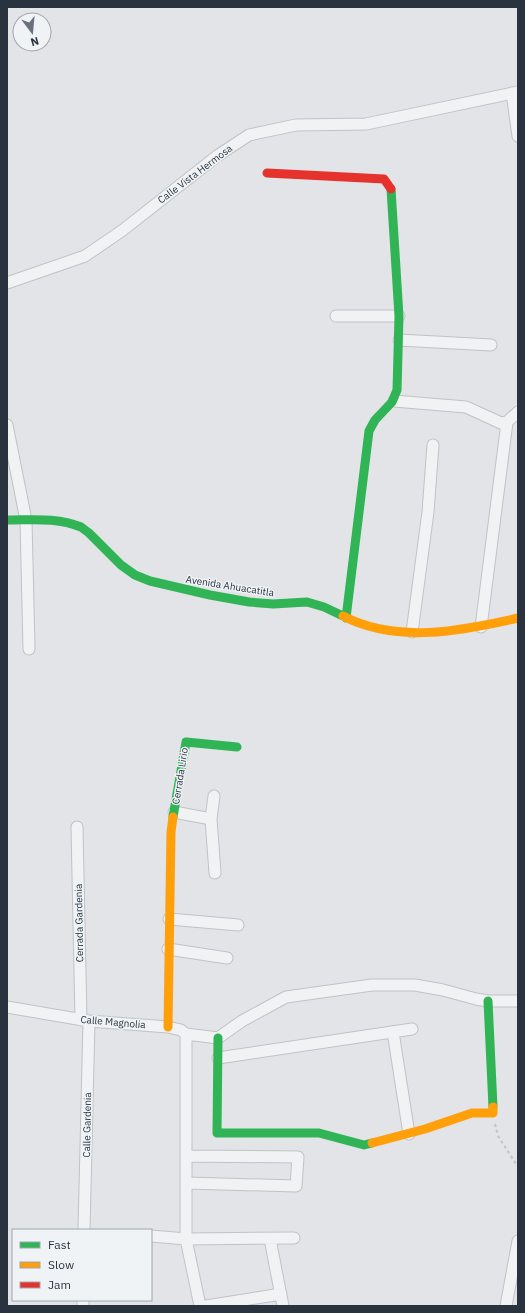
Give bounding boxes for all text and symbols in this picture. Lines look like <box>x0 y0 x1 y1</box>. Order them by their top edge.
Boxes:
north arrow <box>12 12 52 52</box>
text: N <box>29 34 41 49</box>
street label: Calle Vista Hermosa <box>155 141 235 206</box>
street label: Avenida Ahuacatitla <box>185 573 276 600</box>
street label: Cerrada Lirio <box>169 746 191 805</box>
street label: Cerrada Gardenia <box>72 883 86 962</box>
street label: Calle Magnolia <box>80 1013 147 1031</box>
street label: Calle Gardenia <box>80 1091 94 1158</box>
legend <box>12 1229 152 1301</box>
text: Fast <box>48 1237 71 1252</box>
text: Slow <box>48 1257 74 1272</box>
text: Jam <box>48 1277 71 1292</box>

